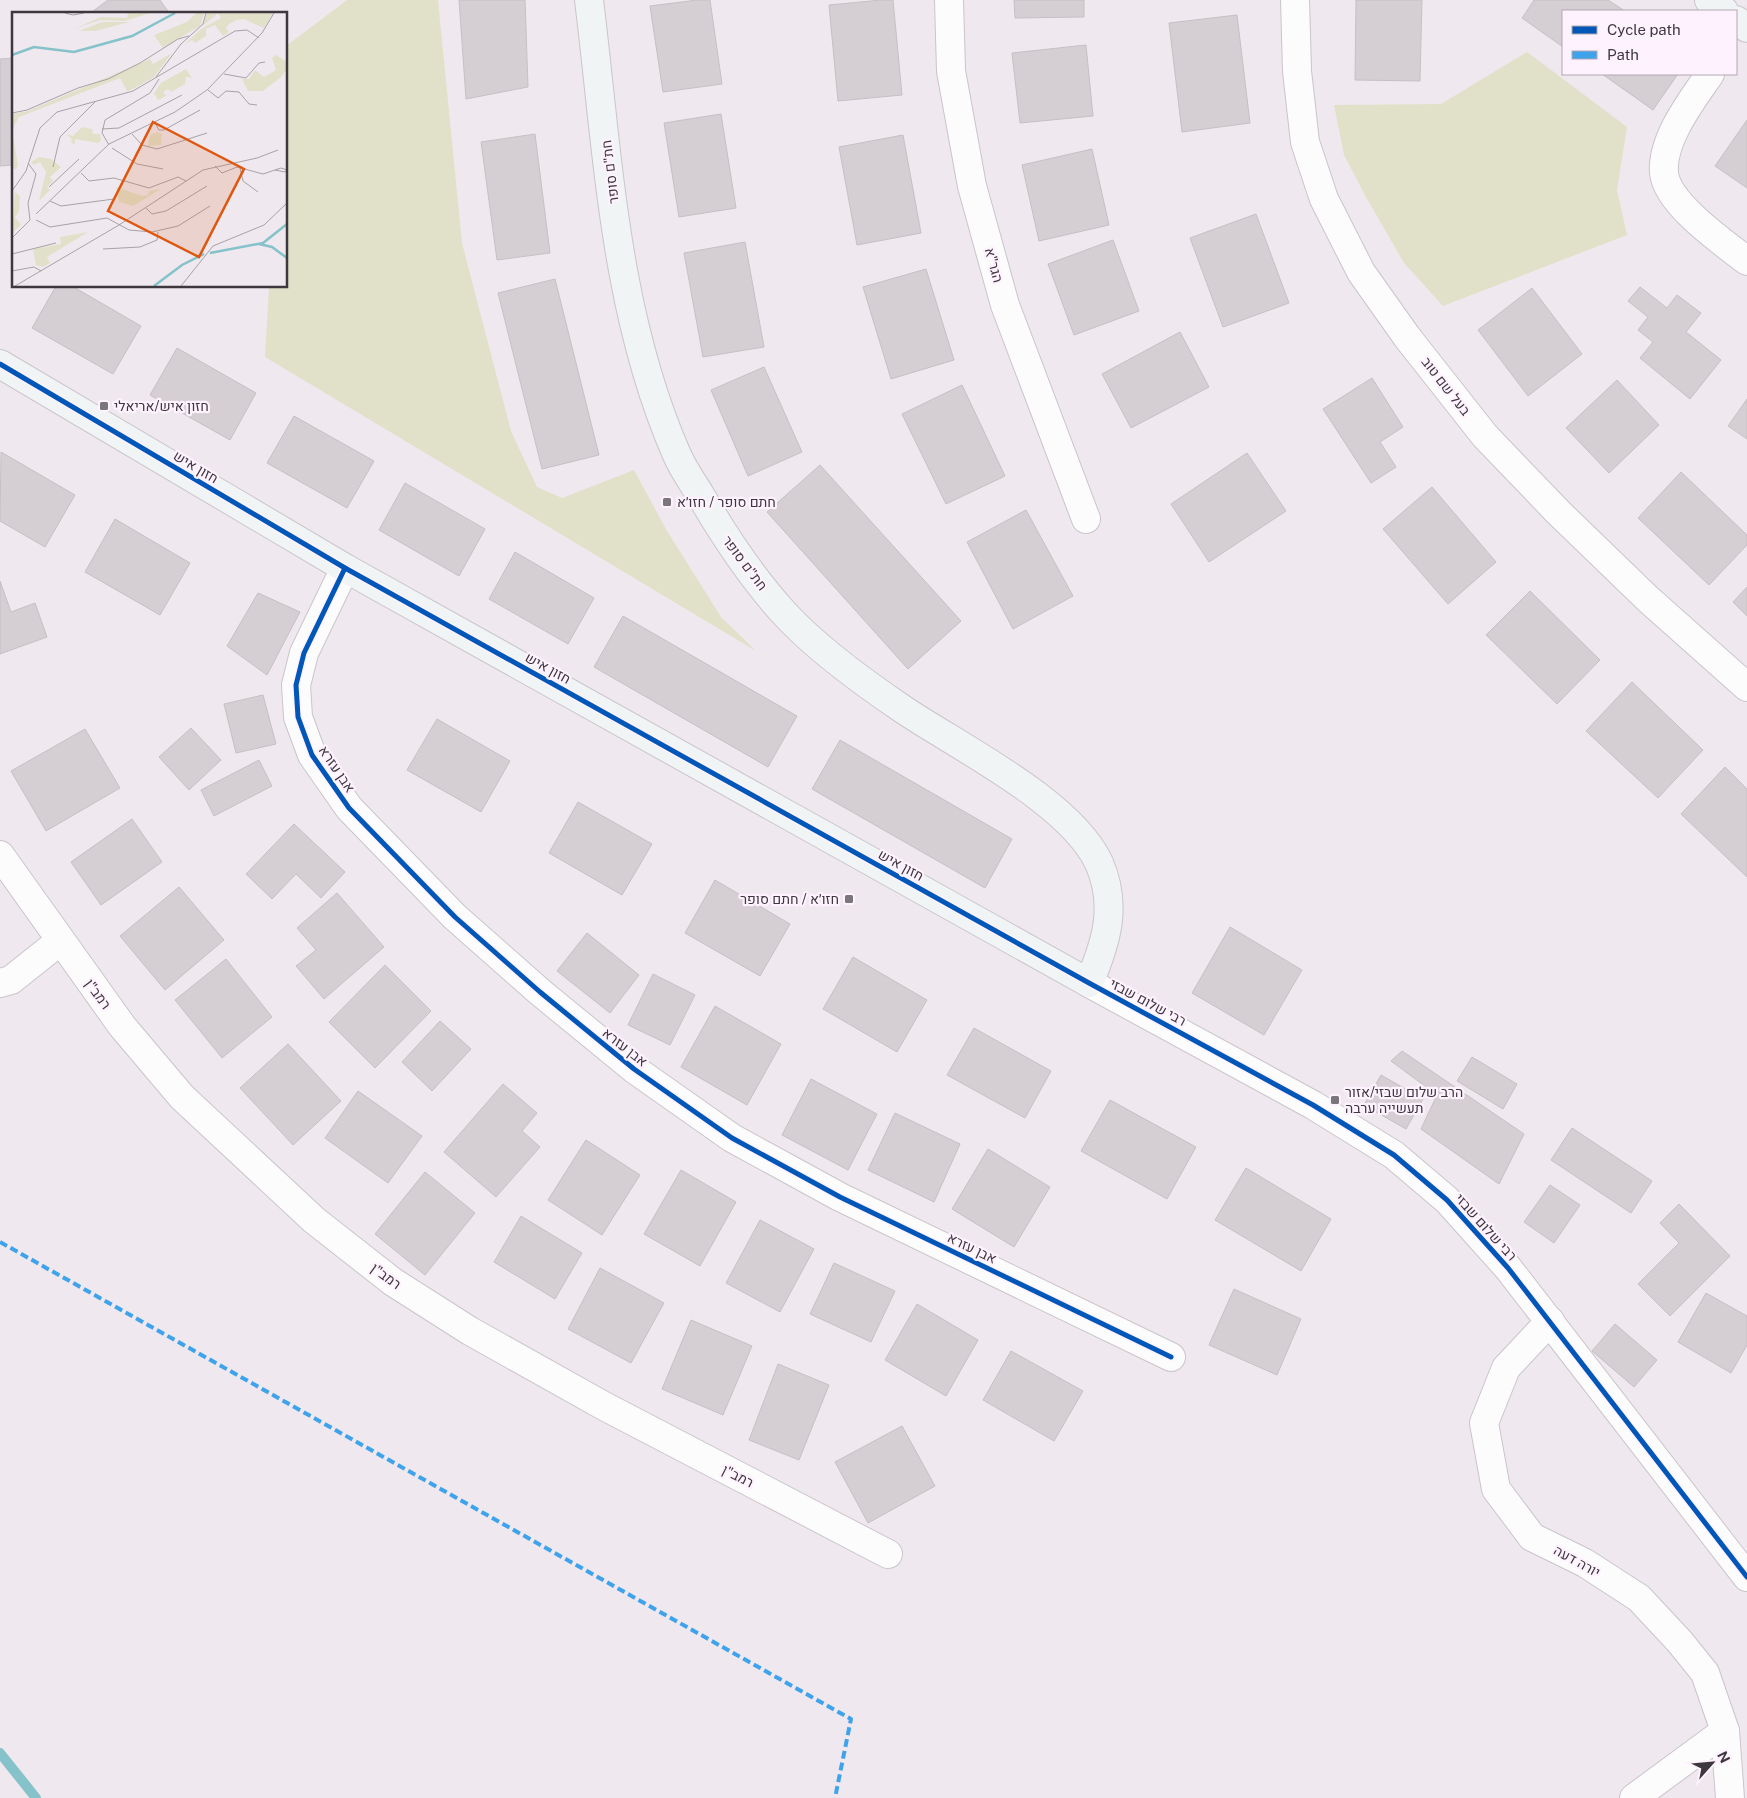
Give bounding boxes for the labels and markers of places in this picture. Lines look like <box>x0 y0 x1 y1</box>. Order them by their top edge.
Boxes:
place label: חזון איש/אריאלי <box>114 398 209 414</box>
marker: חזון איש/אריאלי <box>98 400 110 412</box>
place label: חתם סופר / חזו׳א <box>677 494 776 510</box>
marker: חתם סופר / חזו׳א <box>661 496 673 508</box>
place label: חזו׳א / חתם סופר <box>740 891 839 907</box>
marker: חזו׳א / חתם סופר <box>843 893 855 905</box>
place label: הרב שלום שבזי/אזור תעשייה ערבה <box>1345 1084 1463 1116</box>
marker: הרב שלום שבזי/אזור תעשייה ערבה <box>1329 1094 1341 1106</box>

